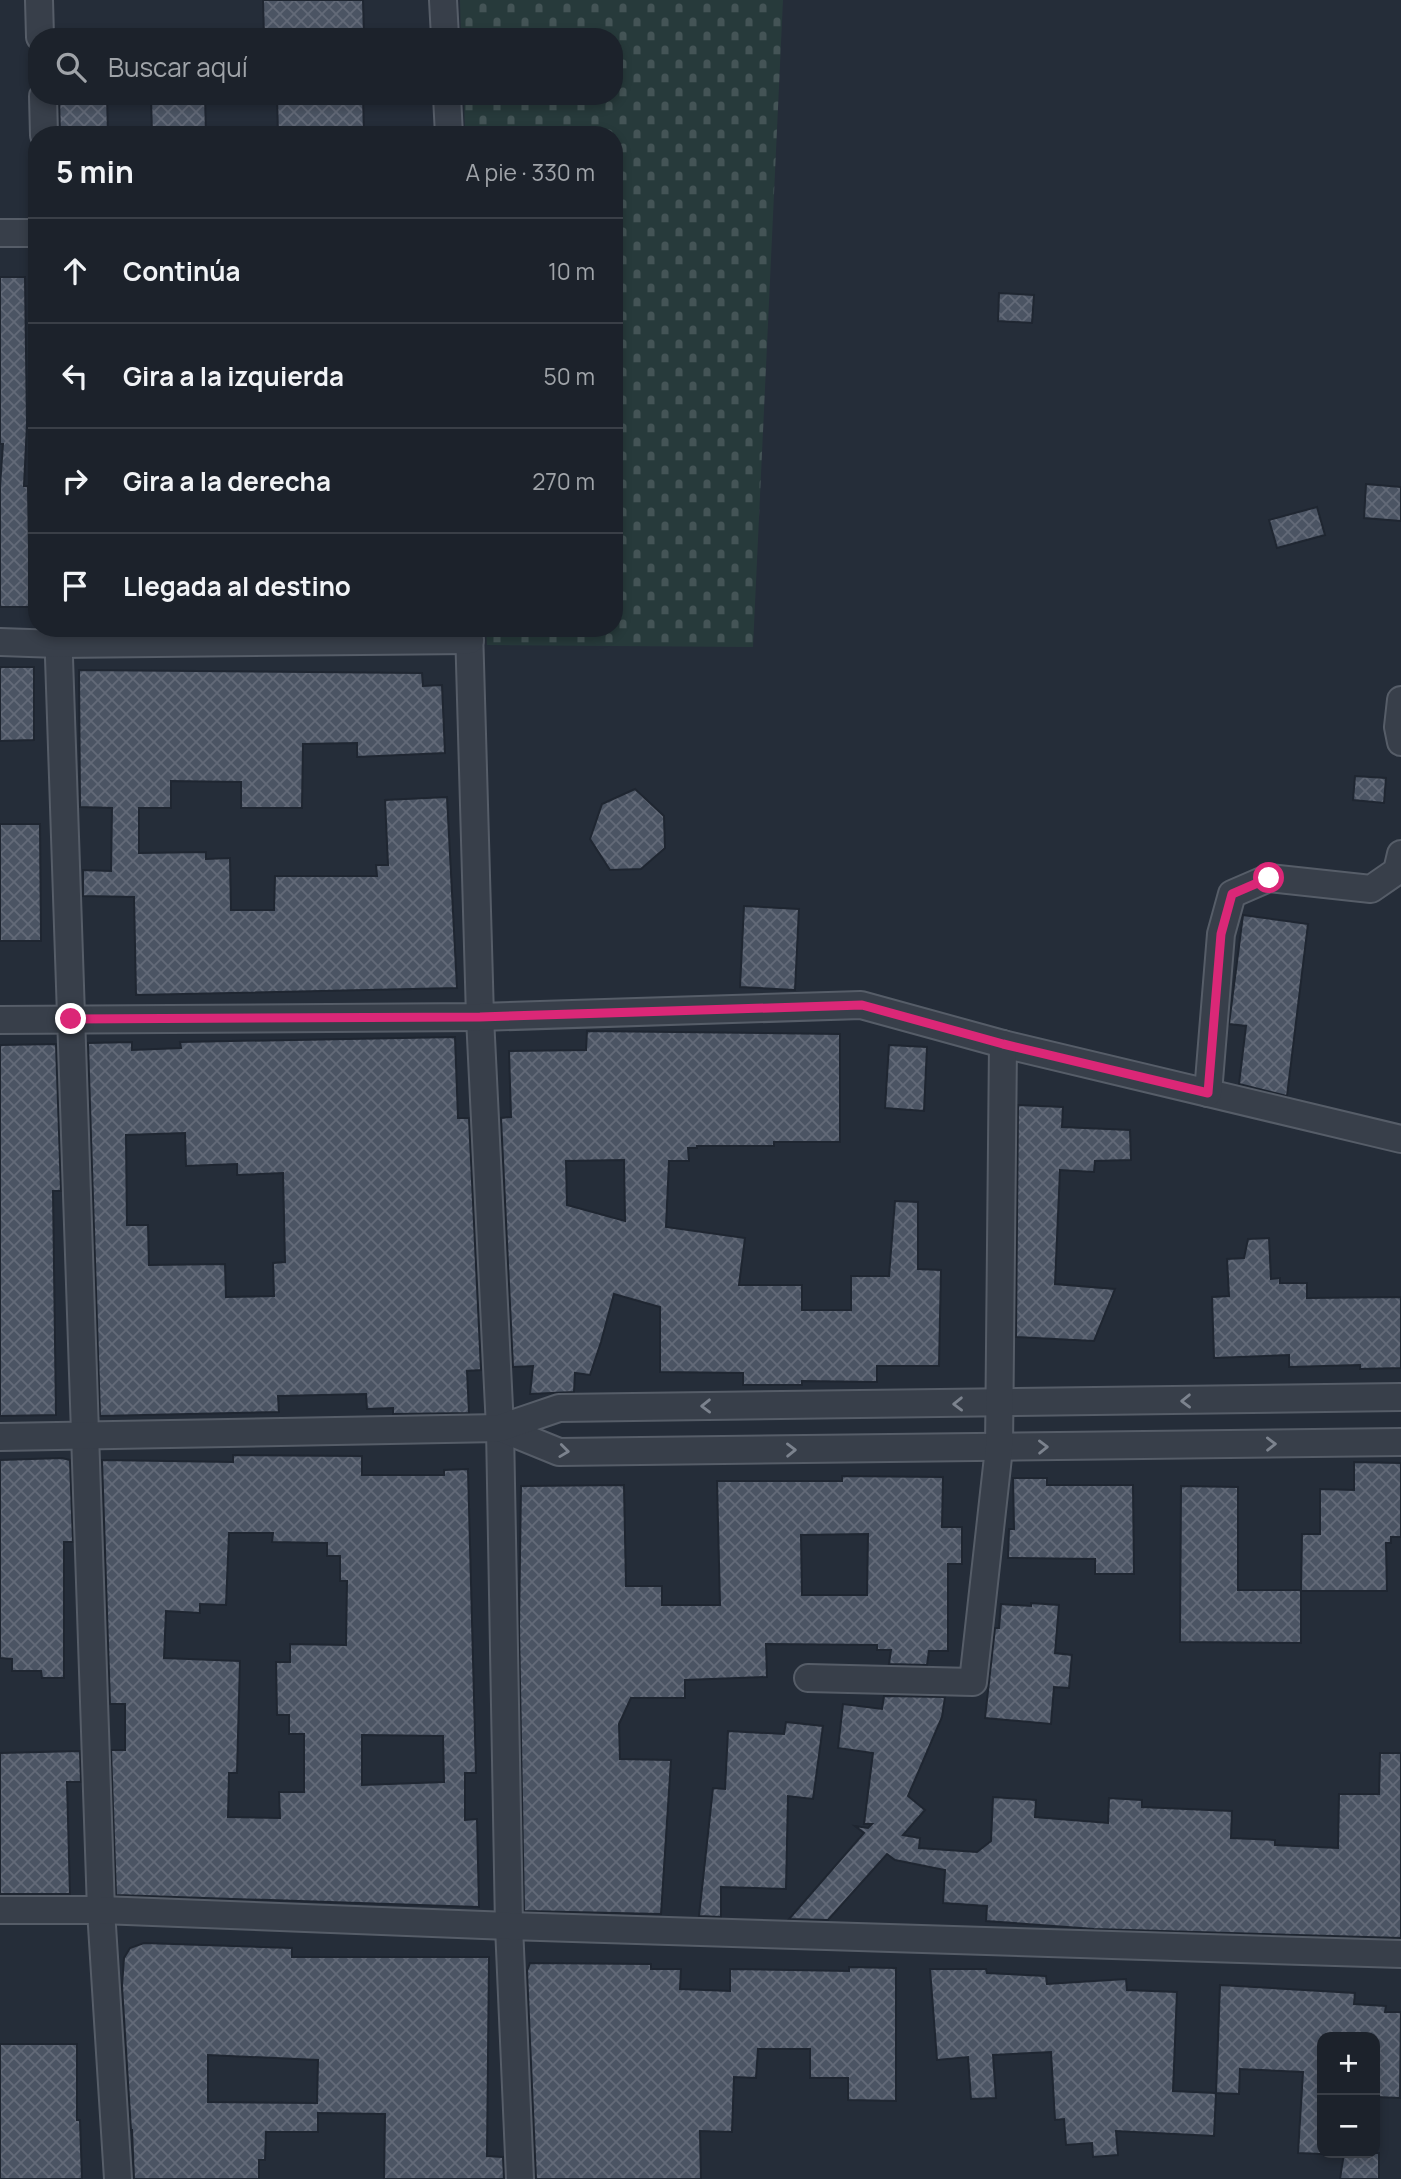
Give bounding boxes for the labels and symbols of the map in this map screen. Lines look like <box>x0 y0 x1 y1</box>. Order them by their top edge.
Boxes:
route start <box>1253 862 1284 893</box>
route end <box>55 1003 86 1034</box>
one-way arrow <box>1180 1393 1191 1409</box>
one-way arrow <box>953 1396 963 1412</box>
one-way arrow <box>701 1399 712 1414</box>
one-way arrow <box>1266 1436 1276 1452</box>
one-way arrow <box>1038 1439 1049 1455</box>
one-way arrow <box>786 1442 797 1458</box>
one-way arrow <box>558 1443 570 1458</box>

